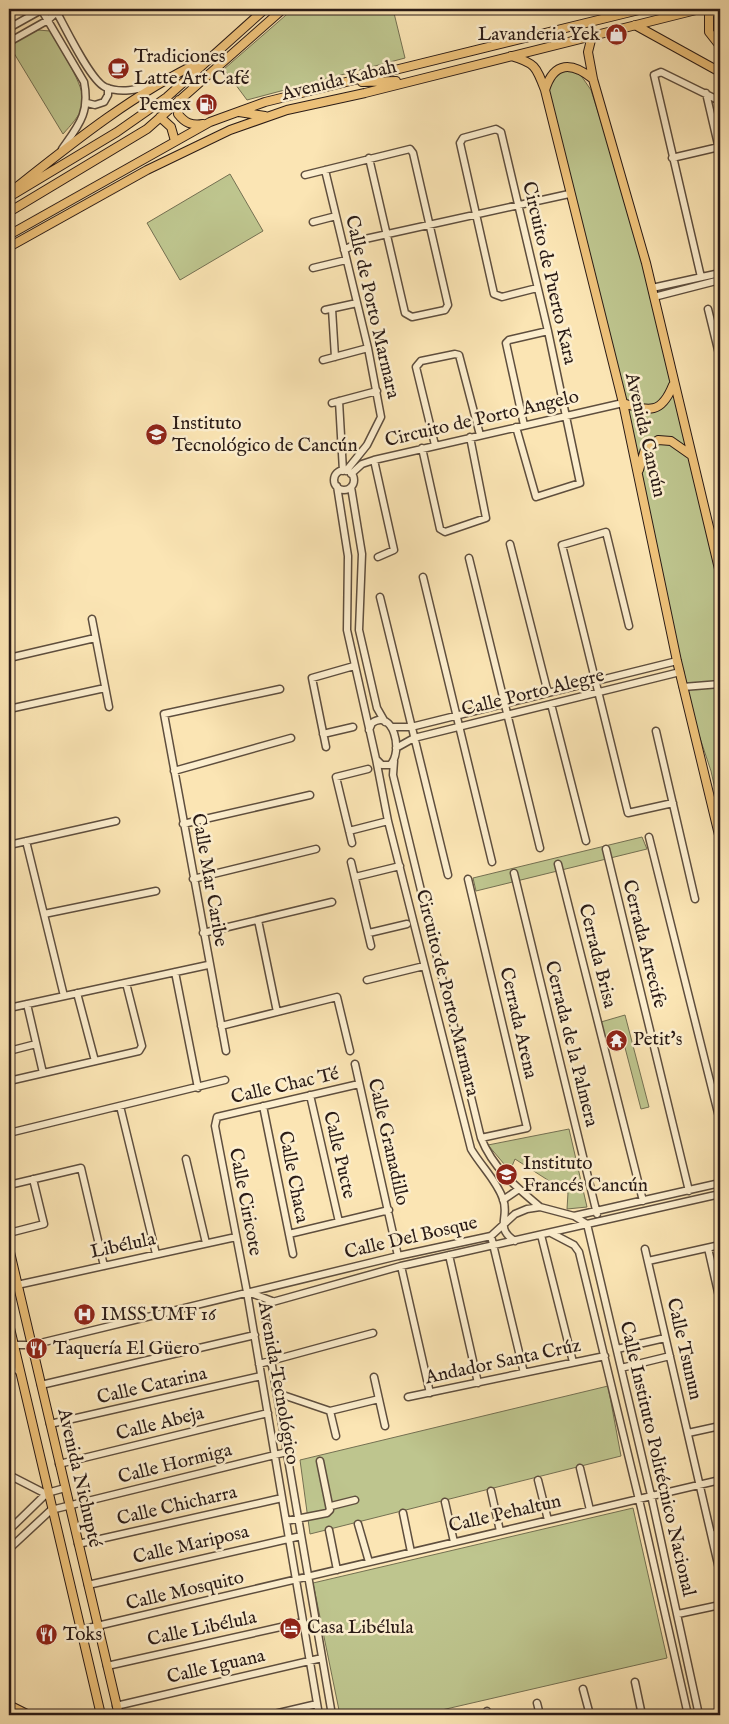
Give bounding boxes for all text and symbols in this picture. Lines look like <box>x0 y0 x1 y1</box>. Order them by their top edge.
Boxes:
place label: Lavanderia Yek <box>478 23 601 47</box>
shop icon: Lavanderia Yek <box>604 23 628 47</box>
place label: Tradiciones Latte Art Café <box>134 45 250 91</box>
street label: Avenida Kabah <box>278 55 399 107</box>
cafe icon: Tradiciones Latte Art Café <box>106 56 130 80</box>
place label: Pemex <box>139 93 191 117</box>
fuel station icon: Pemex <box>195 93 219 117</box>
street label: Circuito de Puerto Kara <box>516 179 582 368</box>
street label: Calle de Porto Marmara <box>339 213 405 402</box>
street label: Avenida Cancún <box>619 369 671 500</box>
street label: Circuito de Porto Angelo <box>383 385 581 453</box>
place label: Instituto Tecnológico de Cancún <box>172 412 358 458</box>
school or university icon: Instituto Tecnológico de Cancún <box>144 423 168 447</box>
street label: Calle Porto Alegre <box>459 664 607 722</box>
street label: Calle Mar Caribe <box>185 812 233 949</box>
street label: Cerrada Arrecife <box>616 877 672 1011</box>
street label: Circuito de Porto Marmara <box>410 887 485 1100</box>
street label: Cerrada Brisa <box>572 901 622 1011</box>
street label: Cerrada de la Palmera <box>539 958 603 1130</box>
street label: Cerrada Arena <box>494 965 543 1082</box>
temple icon: Petit's <box>605 1028 629 1052</box>
place label: Petit's <box>633 1028 682 1052</box>
street label: Calle Chac Té <box>229 1062 342 1110</box>
street label: Calle Granadillo <box>362 1076 414 1208</box>
street label: Calle Pucte <box>317 1109 361 1201</box>
street label: Calle Chaca <box>272 1129 314 1226</box>
street label: Calle Ciricote <box>223 1146 267 1258</box>
place label: Instituto Francés Cancún <box>523 1152 648 1198</box>
school or university icon: Instituto Francés Cancún <box>495 1163 519 1187</box>
street label: Calle Del Bosque <box>342 1211 480 1265</box>
street label: Libélula <box>88 1227 158 1265</box>
street label: Calle Tsunun <box>661 1296 707 1402</box>
street label: Avenida Tecnológico <box>252 1298 304 1467</box>
hospital icon: IMSS UMF 16 <box>73 1303 97 1327</box>
place label: IMSS UMF 16 <box>101 1303 217 1327</box>
street label: Calle Instituto Politécnico Nacional <box>614 1319 701 1600</box>
street label: Andador Santa Crúz <box>422 1334 583 1390</box>
restaurant icon: Taquería El Güero <box>25 1337 49 1361</box>
place label: Taquería El Güero <box>53 1337 199 1361</box>
street label: Calle Catarina <box>95 1362 210 1410</box>
street label: Calle Abeja <box>114 1401 207 1446</box>
street label: Avenida Nichupté <box>51 1405 107 1550</box>
street label: Calle Hormiga <box>116 1438 235 1490</box>
street label: Calle Chicharra <box>115 1480 240 1531</box>
street label: Calle Pehaltun <box>447 1489 563 1539</box>
street label: Calle Mariposa <box>131 1520 252 1570</box>
street label: Calle Mosquito <box>124 1566 246 1616</box>
street label: Calle Libélula <box>145 1606 259 1652</box>
hotel icon: Casa Libélula <box>279 1616 303 1640</box>
place label: Casa Libélula <box>307 1616 414 1640</box>
restaurant icon: Toks <box>35 1623 59 1647</box>
place label: Toks <box>63 1623 102 1647</box>
street label: Calle Iguana <box>165 1644 268 1690</box>

